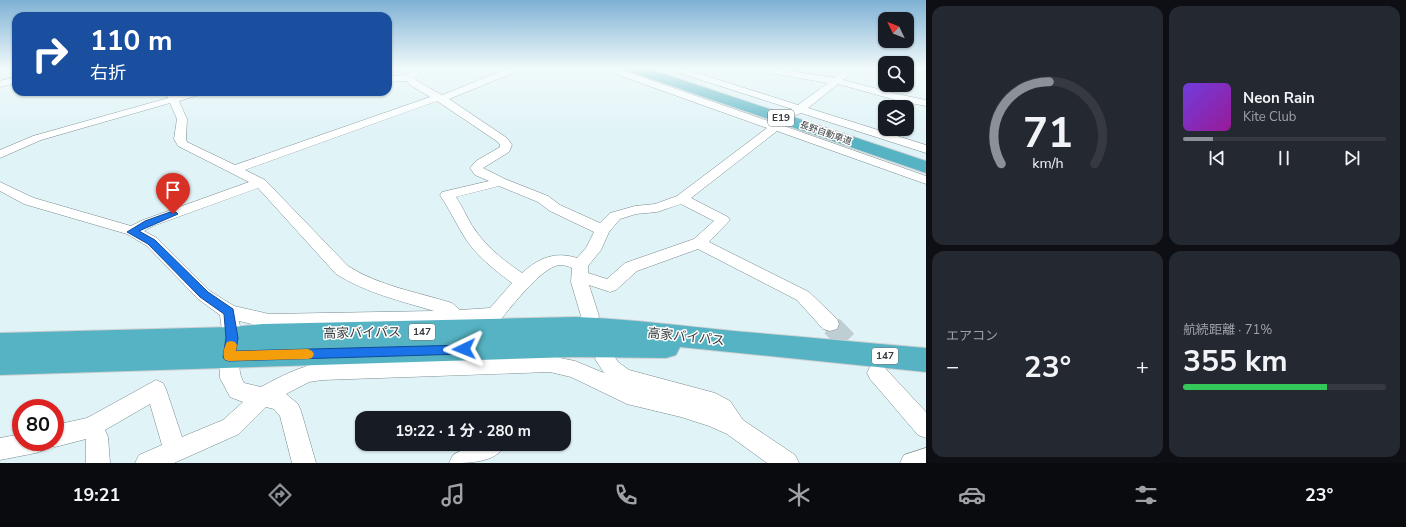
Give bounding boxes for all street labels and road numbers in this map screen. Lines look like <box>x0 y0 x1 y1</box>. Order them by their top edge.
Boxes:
road number: E19 <box>768 110 794 126</box>
street label: 長野自動車道 <box>799 119 853 147</box>
street label: 高家バイパス <box>323 323 401 343</box>
road number: 147 <box>409 324 435 340</box>
street label: 高家バイパス <box>646 324 726 350</box>
road number: 147 <box>872 348 898 364</box>

